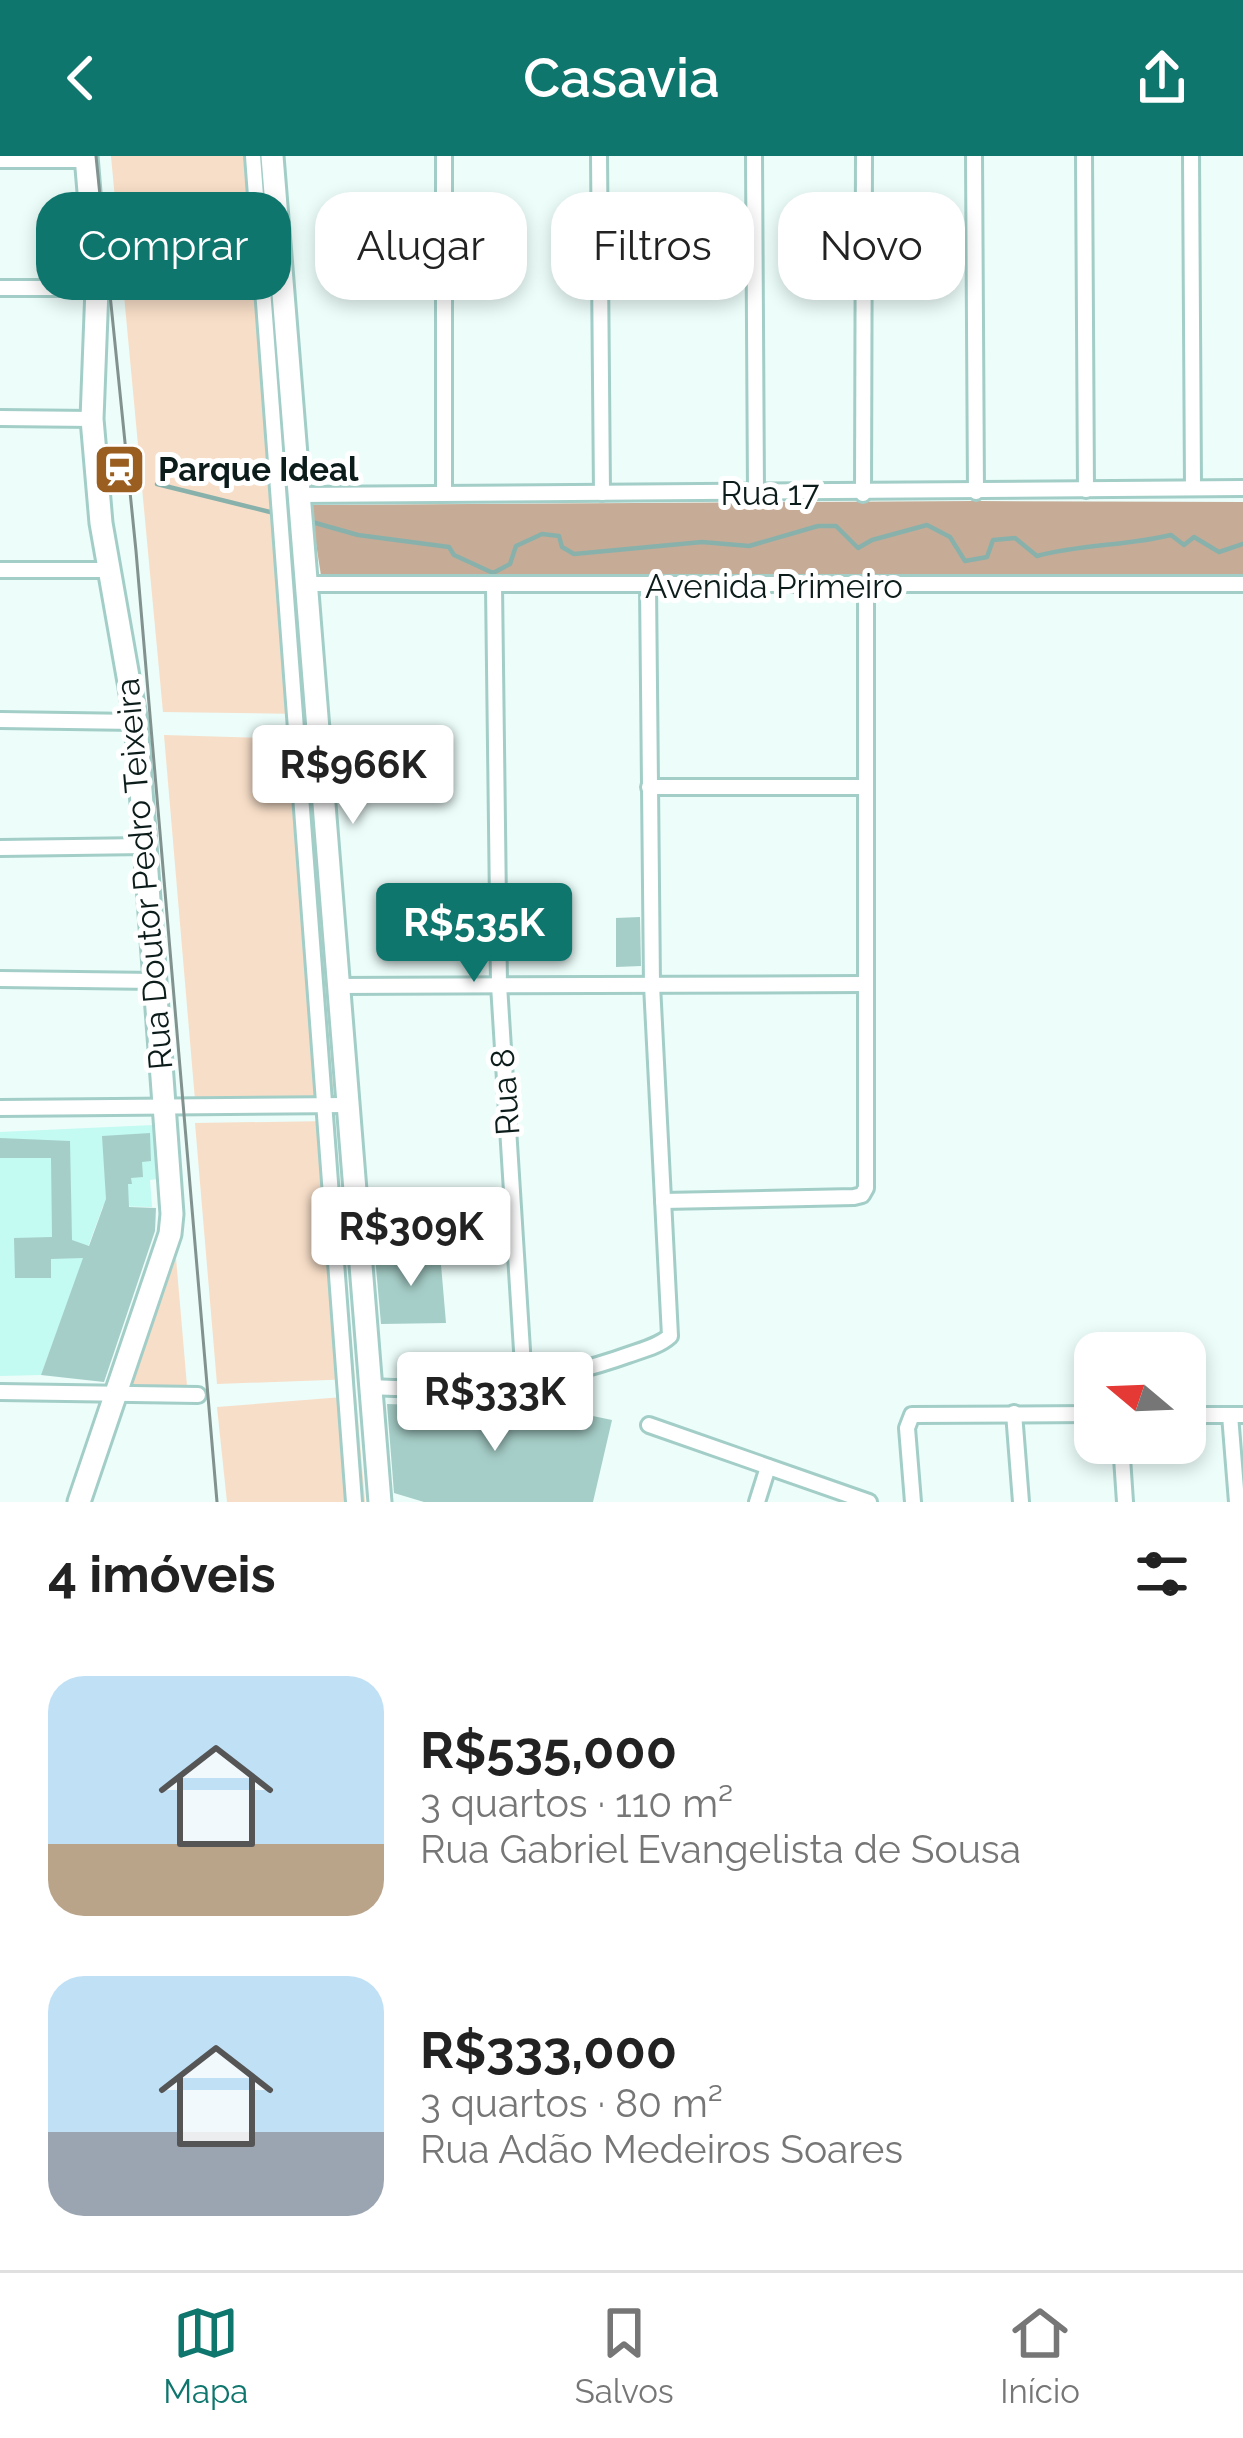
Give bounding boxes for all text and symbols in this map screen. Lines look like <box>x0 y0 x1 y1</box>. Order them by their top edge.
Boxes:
icon: back <box>48 45 114 111</box>
icon: share <box>1129 45 1195 111</box>
text: Casavia <box>523 46 720 110</box>
chip: Comprar <box>36 192 291 300</box>
chip: Alugar <box>315 192 527 300</box>
chip: Filtros <box>551 192 754 300</box>
chip: Novo <box>778 192 965 300</box>
station icon: Parque Ideal <box>91 441 147 497</box>
place label: Parque Ideal <box>158 450 359 489</box>
street label: Rua 17 <box>721 474 820 513</box>
street label: Avenida Primeiro <box>645 567 903 606</box>
street label: Rua Doutor Pedro Teixeira <box>107 677 181 1071</box>
pin: R$966K <box>255 725 451 827</box>
text: R$966K <box>279 741 427 787</box>
pin: R$535K <box>376 883 572 985</box>
text: R$535K <box>403 899 545 945</box>
street label: Rua 8 <box>483 1047 527 1137</box>
pin: R$309K <box>313 1187 509 1289</box>
text: R$309K <box>338 1203 484 1249</box>
north arrow <box>1074 1332 1206 1464</box>
map controls <box>1074 1332 1206 1464</box>
pin: R$333K <box>397 1352 593 1454</box>
text: R$333K <box>424 1368 566 1414</box>
icon: filters <box>1129 1541 1195 1607</box>
text: 4 imóveis <box>48 1544 276 1604</box>
text: R$535,000 <box>420 1720 677 1780</box>
icon: home <box>144 1724 288 1868</box>
text: 3 quartos · 110 m² <box>420 1780 733 1826</box>
text: Rua Gabriel Evangelista de Sousa <box>420 1826 1021 1872</box>
text: R$333,000 <box>420 2020 677 2080</box>
icon: home <box>144 2024 288 2168</box>
text: 3 quartos · 80 m² <box>420 2080 723 2126</box>
text: Rua Adão Medeiros Soares <box>420 2126 903 2172</box>
tab: Mapa <box>163 2300 248 2411</box>
tab: Salvos <box>575 2300 674 2411</box>
tab: Início <box>1000 2300 1080 2411</box>

